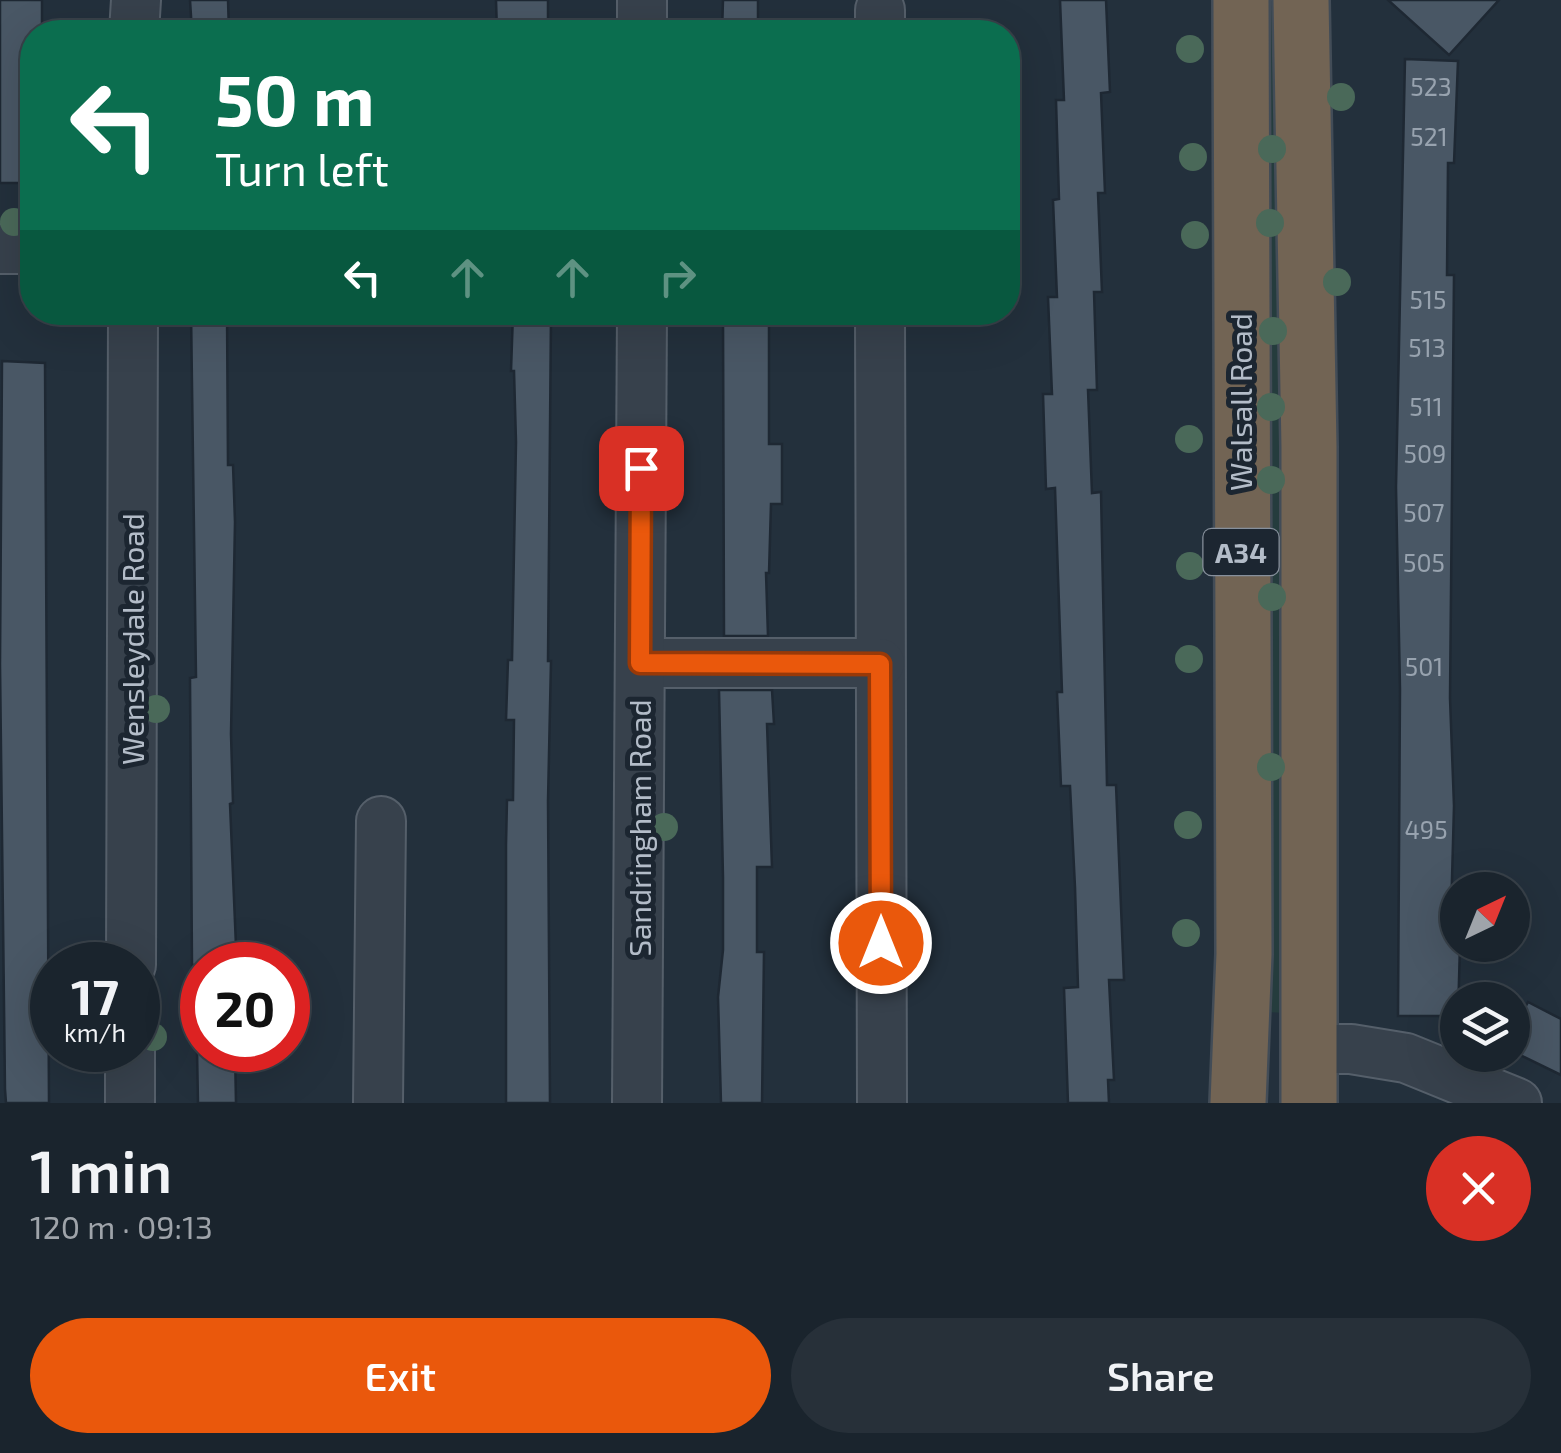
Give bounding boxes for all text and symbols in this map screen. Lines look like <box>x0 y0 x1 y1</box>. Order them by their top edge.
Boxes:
text: 50 m <box>215 56 375 140</box>
icon: left <box>50 60 180 190</box>
house number: 523 <box>1410 71 1452 101</box>
house number: 521 <box>1410 121 1448 151</box>
text: Turn left <box>215 141 389 195</box>
icon: left <box>335 250 390 305</box>
icon: ahead <box>440 250 495 305</box>
icon: ahead <box>545 250 600 305</box>
icon: right <box>650 250 705 305</box>
house number: 515 <box>1410 284 1446 314</box>
street label: Walsall Road <box>1222 313 1258 491</box>
house number: 513 <box>1408 332 1446 362</box>
house number: 511 <box>1409 391 1443 421</box>
pin <box>599 426 684 511</box>
house number: 509 <box>1404 438 1446 468</box>
icon: arrive <box>614 441 669 496</box>
house number: 507 <box>1403 497 1445 527</box>
street label: Wensleydale Road <box>114 513 150 765</box>
road number: A34 <box>1204 529 1278 575</box>
house number: 505 <box>1403 547 1445 577</box>
house number: 501 <box>1405 651 1443 681</box>
street label: Sandringham Road <box>621 699 657 957</box>
house number: 495 <box>1404 814 1448 844</box>
north arrow <box>1440 872 1530 962</box>
map controls <box>1440 872 1530 1072</box>
position arrow <box>829 891 933 995</box>
speed limit sign: 20 <box>180 942 310 1072</box>
text: 17 <box>71 965 119 1025</box>
button: layers <box>1440 982 1530 1072</box>
text: km/h <box>64 1017 126 1047</box>
text: 1 min <box>30 1133 172 1205</box>
button: close <box>1426 1136 1531 1241</box>
text: 120 m · 09:13 <box>30 1207 213 1245</box>
button: Exit <box>30 1318 771 1433</box>
button: Share <box>791 1318 1531 1433</box>

